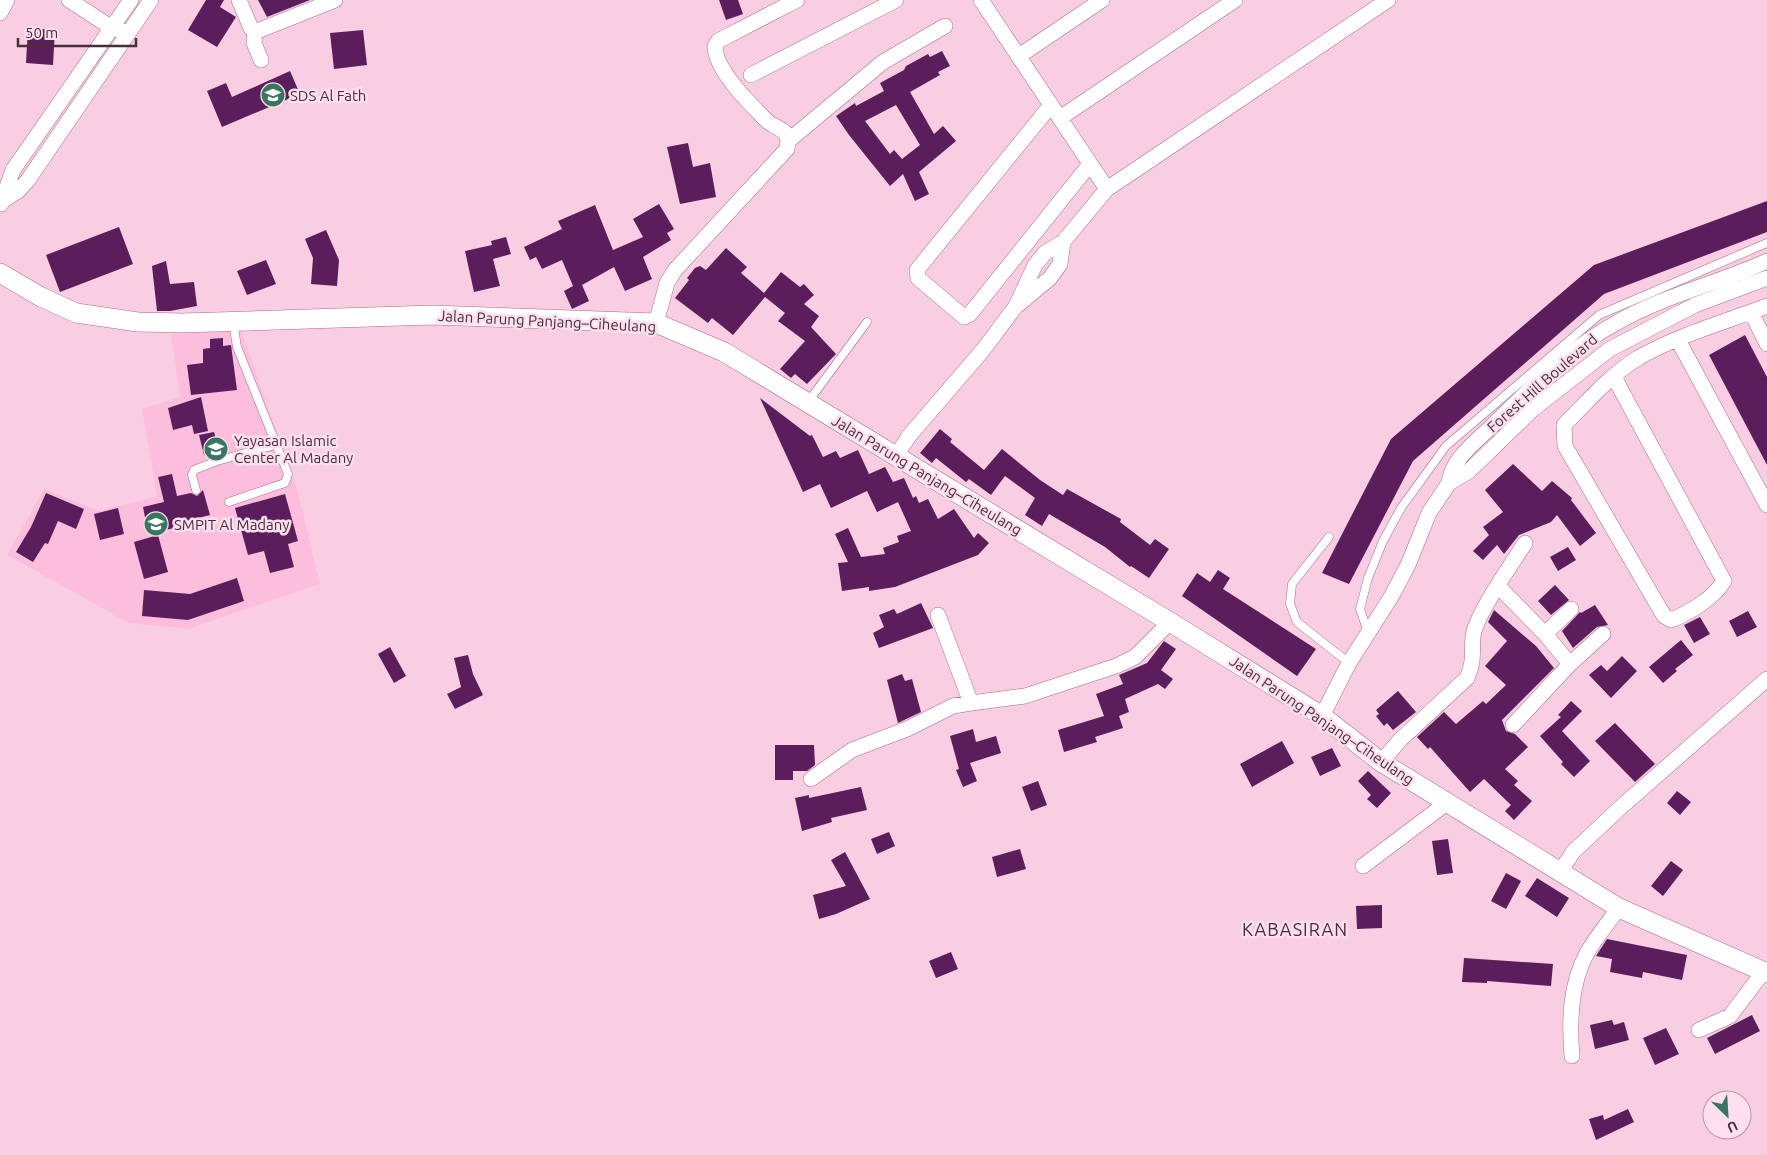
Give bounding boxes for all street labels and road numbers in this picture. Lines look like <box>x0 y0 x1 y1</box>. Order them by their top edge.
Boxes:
street label: Jalan Parung Panjang–Ciheulang <box>437 307 657 335</box>
street label: Forest Hill Boulevard <box>1483 331 1601 435</box>
street label: Jalan Parung Panjang–Ciheulang <box>829 411 1025 539</box>
street label: Jalan Parung Panjang–Ciheulang <box>1227 652 1417 788</box>

